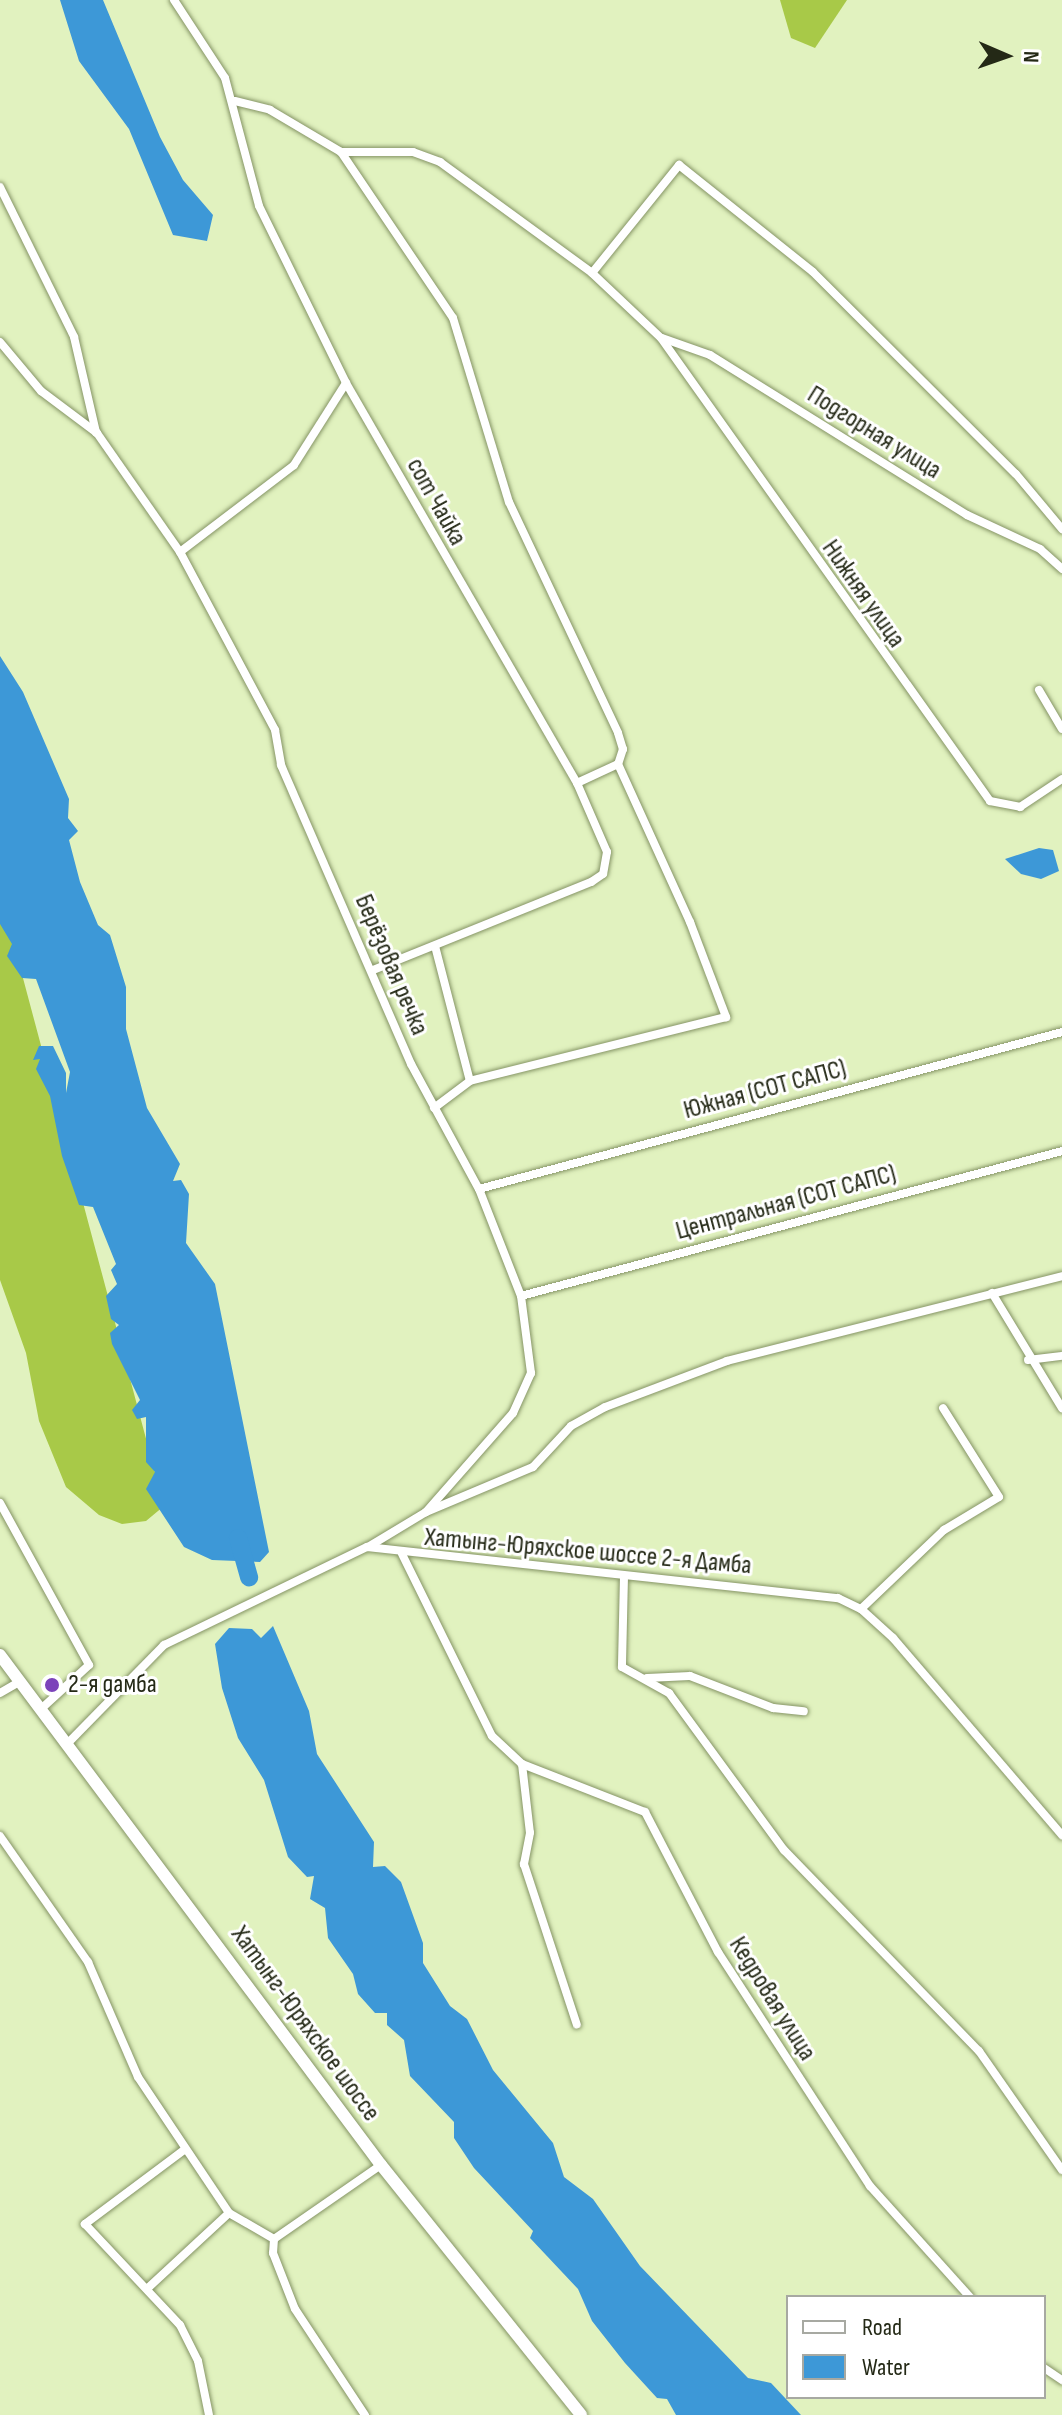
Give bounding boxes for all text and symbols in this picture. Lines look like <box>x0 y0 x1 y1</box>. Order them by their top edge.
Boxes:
north arrow <box>966 16 1046 96</box>
text: N <box>1017 51 1044 63</box>
street label: Подгорная улица <box>801 380 947 486</box>
street label: сот Чайка <box>399 453 473 551</box>
street label: Нижняя улица <box>815 534 911 654</box>
street label: Берёзовая речка <box>347 890 435 1040</box>
street label: Южная (СОТ САПС) <box>680 1053 850 1127</box>
street label: Центральная (СОТ САПС) <box>673 1159 899 1247</box>
street label: Хатынг-Юряхское шоссе 2-я Дамба <box>423 1522 753 1582</box>
place label: 2-я дамба <box>68 1669 157 1701</box>
marker: 2-я дамба <box>43 1676 61 1694</box>
street label: Хатынг-Юряхское шоссе <box>224 1920 386 2128</box>
street label: Кедровая улица <box>722 1931 822 2067</box>
legend <box>786 2295 1046 2399</box>
text: Road <box>862 2313 902 2342</box>
text: Water <box>862 2353 910 2382</box>

